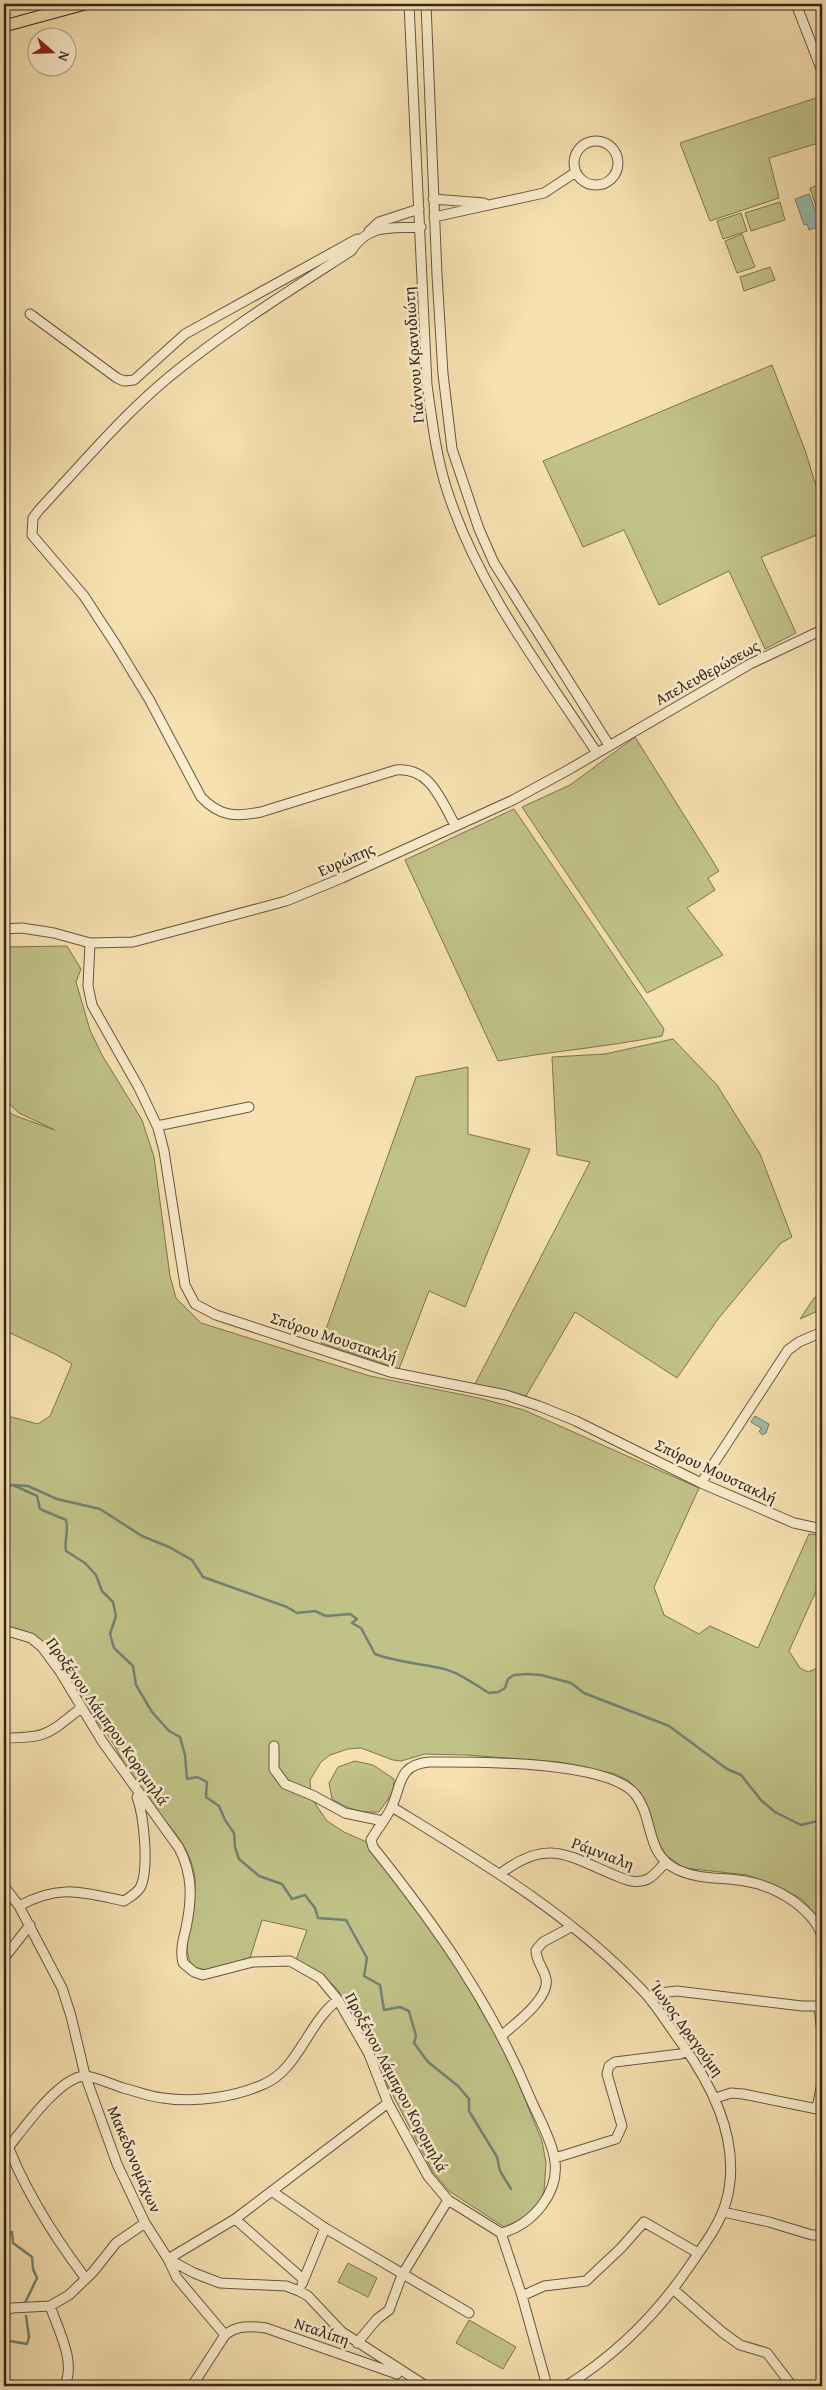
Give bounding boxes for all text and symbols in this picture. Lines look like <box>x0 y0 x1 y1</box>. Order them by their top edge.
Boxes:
north arrow <box>28 28 78 78</box>
text: N <box>53 49 75 65</box>
street label: Γιάννου Κρανιδιώτη <box>396 286 430 424</box>
street label: Απελευθερώσεως <box>650 633 764 711</box>
street label: Ευρώπης <box>314 836 378 882</box>
street label: Σπύρου Μουστακλή <box>268 1305 400 1369</box>
street label: Σπύρου Μουστακλή <box>651 1432 781 1510</box>
street label: Προξένου Λάμπρου Κορομηλά <box>41 1632 176 1810</box>
street label: Ράμνιαλη <box>568 1830 638 1876</box>
street label: Ίωνος Δραγούμη <box>644 1975 730 2081</box>
street label: Προξένου Λάμπρου Κορομηλά <box>339 1988 455 2176</box>
street label: Μακεδονομάχων <box>102 2102 168 2216</box>
street label: Νταλίπη <box>291 2310 353 2352</box>

